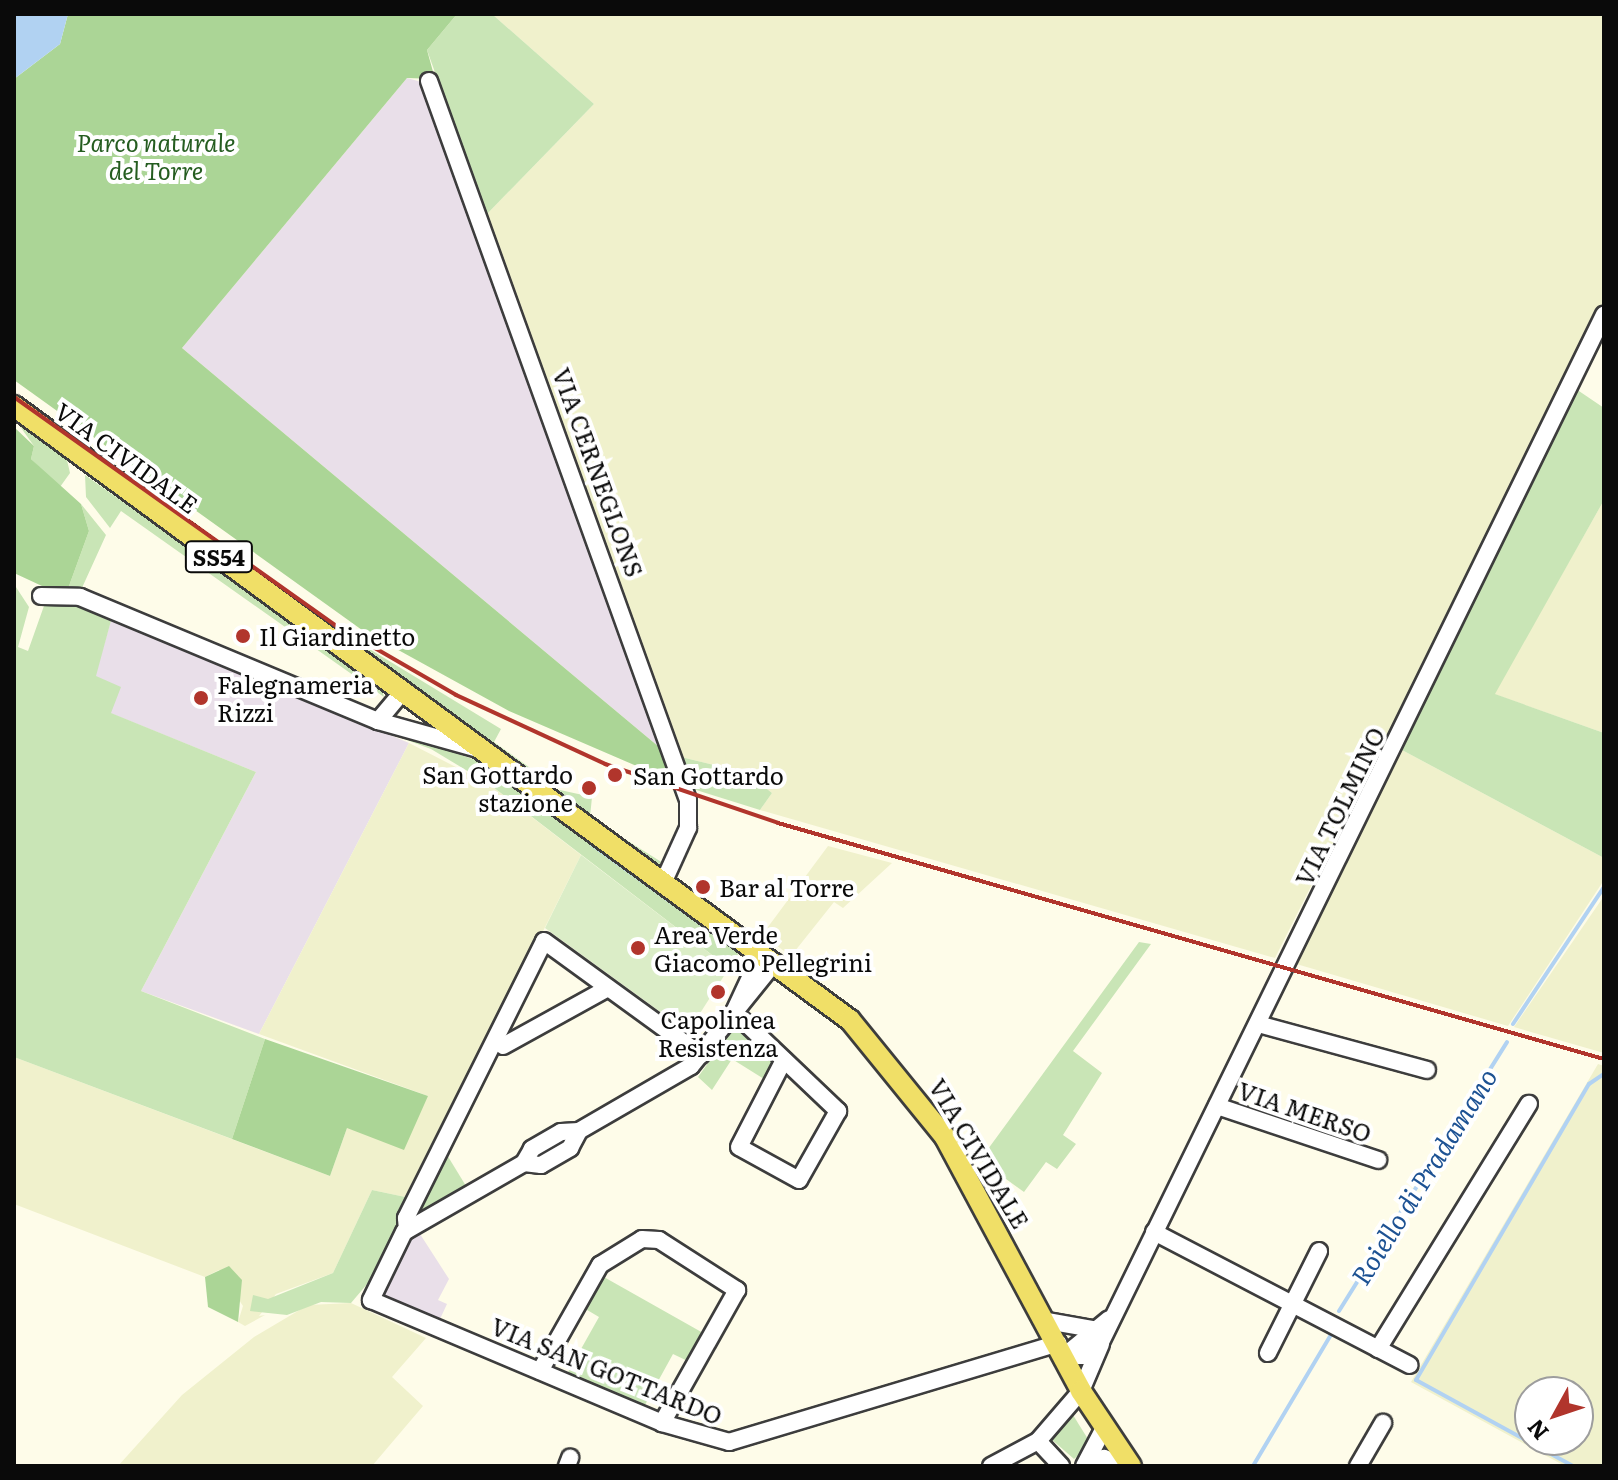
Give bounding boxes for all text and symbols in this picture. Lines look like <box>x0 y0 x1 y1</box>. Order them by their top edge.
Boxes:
park label: Parco naturale del Torre <box>77 128 235 184</box>
street label: VIA CERNEGLONS <box>548 364 650 580</box>
street label: VIA CIVIDALE <box>50 396 204 518</box>
road number: SS54 <box>183 539 255 575</box>
place label: Il Giardinetto <box>259 622 415 650</box>
marker: Il Giardinetto <box>234 627 252 645</box>
place label: Falegnameria Rizzi <box>217 670 374 726</box>
marker: Falegnameria Rizzi <box>192 689 210 707</box>
street label: VIA TOLMINO <box>1288 722 1390 890</box>
place label: San Gottardo stazione <box>422 760 573 816</box>
place label: San Gottardo <box>633 761 784 789</box>
marker: San Gottardo <box>604 764 626 786</box>
marker: San Gottardo stazione <box>580 779 598 797</box>
place label: Bar al Torre <box>719 873 854 901</box>
marker: Bar al Torre <box>694 878 712 896</box>
place label: Area Verde Giacomo Pellegrini <box>654 920 872 976</box>
marker: Area Verde Giacomo Pellegrini <box>629 939 647 957</box>
marker: Capolinea Resistenza <box>709 983 727 1001</box>
place label: Capolinea Resistenza <box>658 1005 778 1061</box>
water label: Roiello di Pradamano <box>1344 1062 1502 1290</box>
street label: VIA CIVIDALE <box>924 1073 1036 1233</box>
street label: VIA MERSO <box>1235 1075 1375 1147</box>
street label: VIA SAN GOTTARDO <box>487 1310 727 1430</box>
north arrow <box>1514 1376 1594 1456</box>
text: N <box>1518 1413 1555 1448</box>

